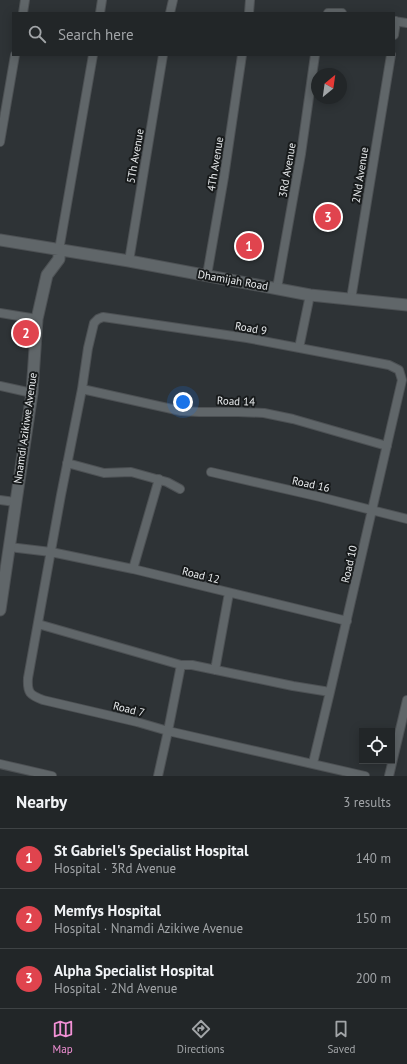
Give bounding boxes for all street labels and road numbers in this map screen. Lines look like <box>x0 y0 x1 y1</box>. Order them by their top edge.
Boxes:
street label: 5Th Avenue <box>123 127 147 184</box>
street label: 4Th Avenue <box>204 135 226 192</box>
street label: 3Rd Avenue <box>275 141 299 198</box>
street label: 2Nd Avenue <box>349 146 371 204</box>
street label: Dhamijah Road <box>197 267 269 293</box>
street label: Road 9 <box>234 318 268 338</box>
street label: Nnamdi Azikiwe Avenue <box>10 371 40 484</box>
street label: Road 14 <box>217 393 255 409</box>
street label: Road 16 <box>291 473 331 495</box>
street label: Road 10 <box>338 544 360 584</box>
street label: Road 12 <box>181 564 221 586</box>
street label: Road 7 <box>112 698 146 720</box>

